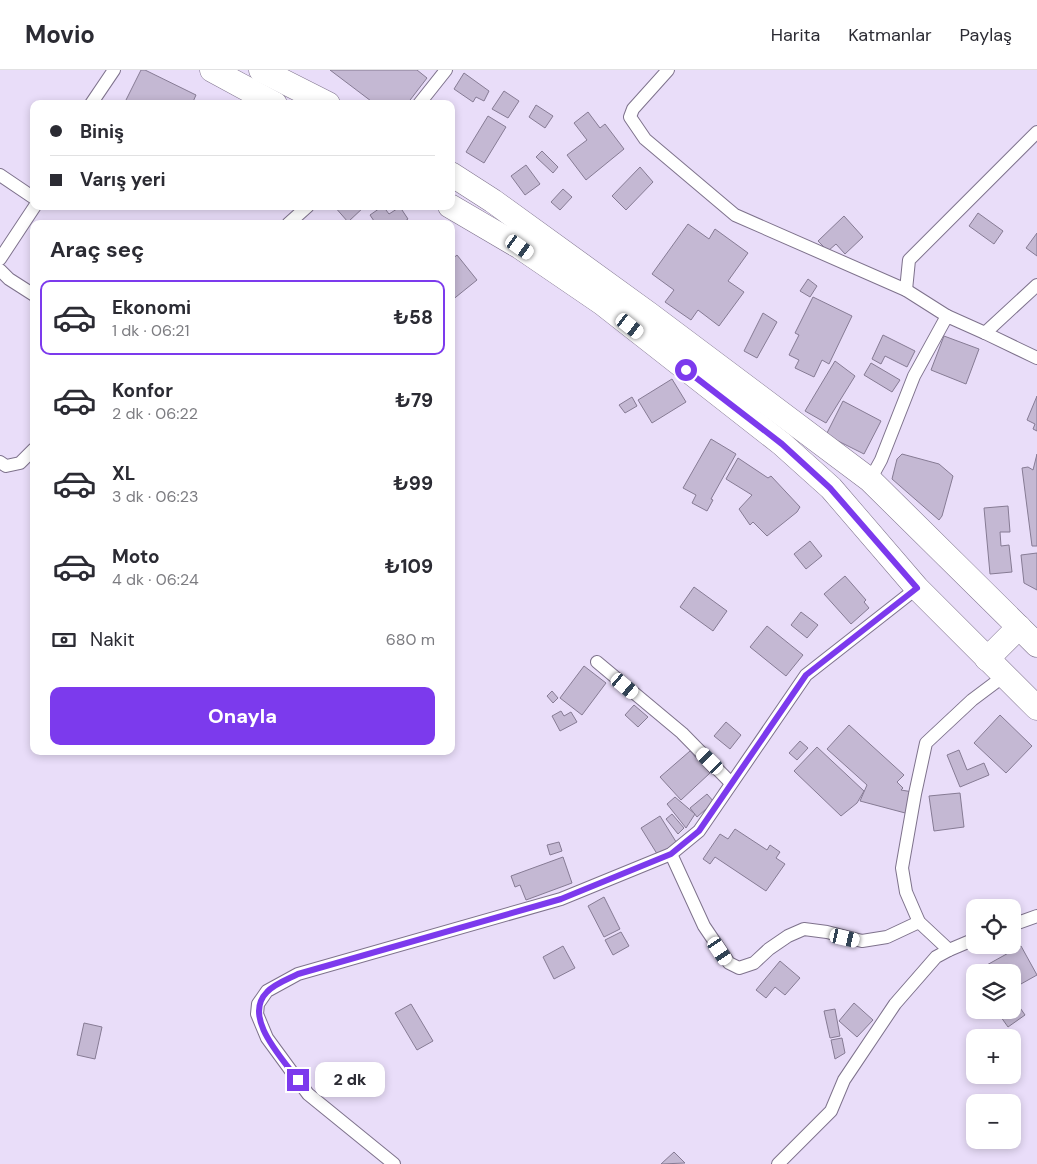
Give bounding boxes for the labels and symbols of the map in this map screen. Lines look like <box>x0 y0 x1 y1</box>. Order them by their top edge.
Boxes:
car <box>503 232 536 262</box>
car <box>613 311 646 341</box>
route start <box>675 359 697 381</box>
car <box>608 671 641 701</box>
car <box>694 745 725 777</box>
car <box>828 927 861 949</box>
car <box>705 934 734 968</box>
callout: 2 dk <box>316 1062 386 1098</box>
route end <box>287 1069 309 1091</box>

